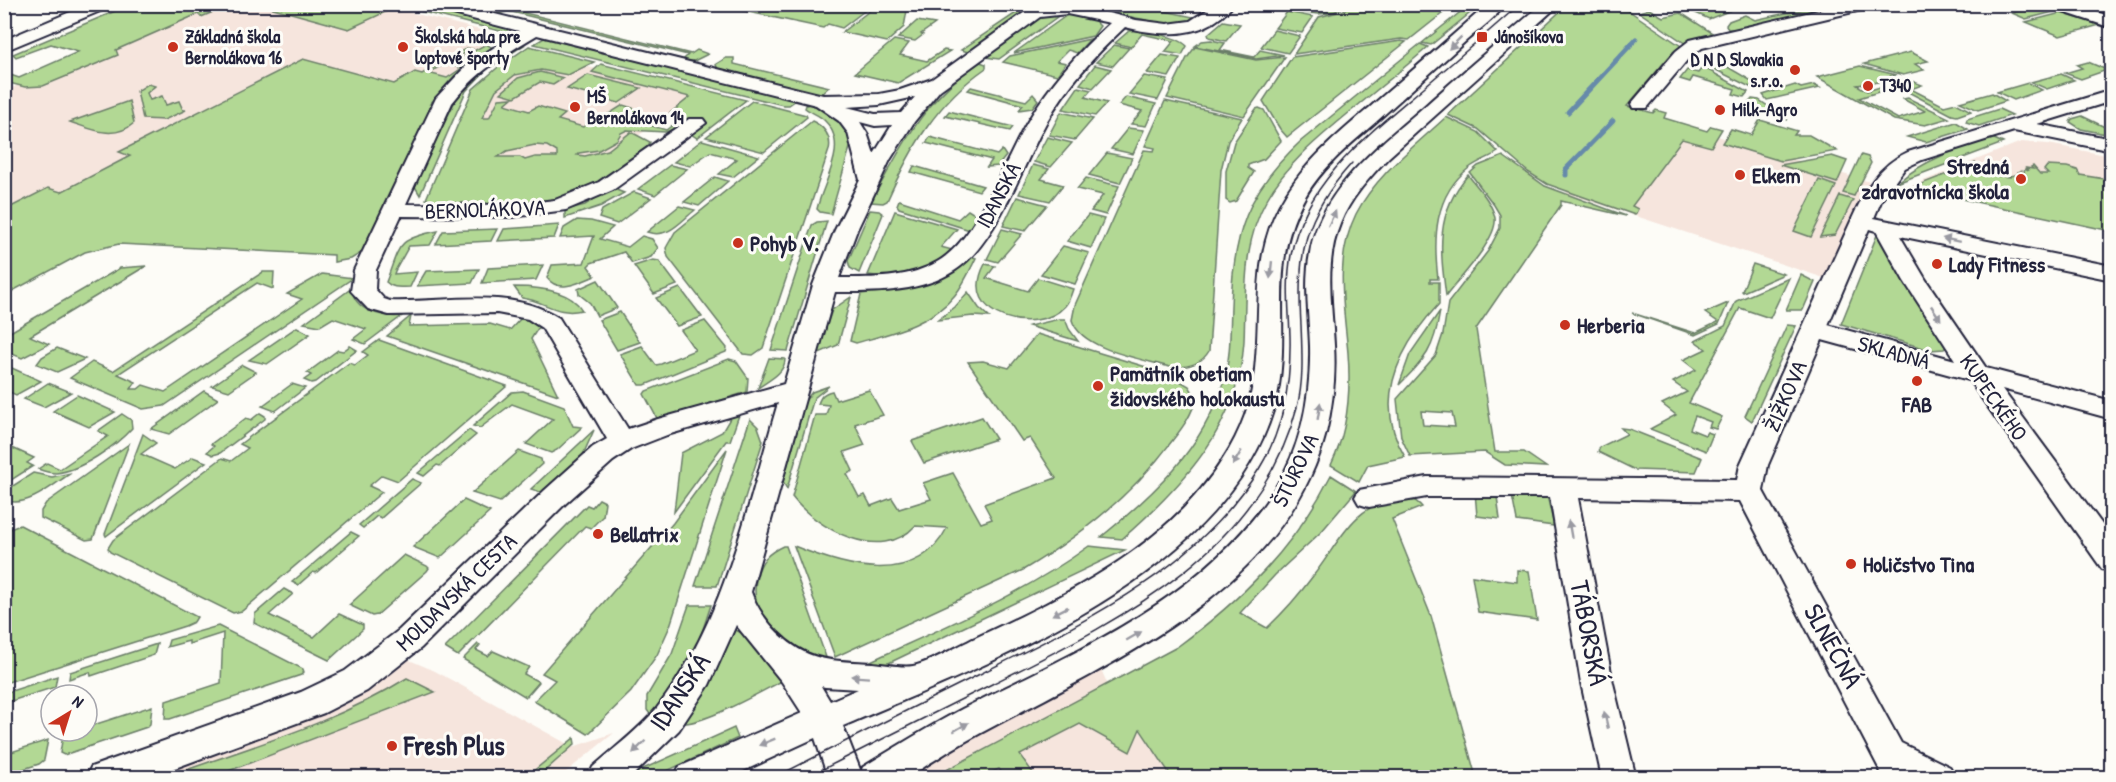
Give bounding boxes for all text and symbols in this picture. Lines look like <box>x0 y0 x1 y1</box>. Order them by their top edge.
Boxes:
place label: Základná škola Bernolákova 16 <box>185 24 282 70</box>
place label: Školská hala pre loptové športy <box>415 24 522 71</box>
place label: Jánošíkova <box>1494 24 1564 49</box>
marker: Jánošíkova <box>1475 30 1489 44</box>
one-way arrow <box>1448 36 1462 50</box>
marker: Základná škola Bernolákova 16 <box>166 40 180 54</box>
marker: Školská hala pre loptové športy <box>396 40 410 54</box>
place label: D N D Slovakia s.r.o. <box>1691 47 1784 93</box>
marker: D N D Slovakia s.r.o. <box>1788 63 1802 77</box>
place label: T340 <box>1879 73 1911 98</box>
marker: T340 <box>1861 79 1875 93</box>
place label: MŠ Bernolákova 14 <box>587 84 684 130</box>
place label: Milk-Agro <box>1732 97 1798 123</box>
marker: MŠ Bernolákova 14 <box>568 100 582 114</box>
marker: Milk-Agro <box>1713 103 1727 117</box>
place label: Stredná zdravotnícka škola <box>1862 151 2009 206</box>
street label: IDANSKÁ <box>968 157 1028 233</box>
place label: Elkem <box>1752 160 1800 190</box>
marker: Elkem <box>1733 168 1747 182</box>
marker: Stredná zdravotnícka škola <box>2014 172 2028 186</box>
street label: BERNOLÁKOVA <box>424 192 546 226</box>
one-way arrow <box>1327 210 1336 227</box>
place label: Pohyb V. <box>750 228 819 259</box>
one-way arrow <box>1942 235 1961 244</box>
marker: Pohyb V. <box>731 236 745 250</box>
place label: Lady Fitness <box>1949 249 2046 280</box>
marker: Lady Fitness <box>1930 257 1944 271</box>
one-way arrow <box>1266 260 1276 279</box>
one-way arrow <box>1931 305 1942 321</box>
place label: Herberia <box>1577 310 1645 340</box>
marker: Herberia <box>1558 318 1572 332</box>
street label: SKLADNÁ <box>1855 328 1934 376</box>
street label: KUPECKÉHO <box>1953 348 2035 446</box>
street label: ŽIŽKOVA <box>1756 356 1814 436</box>
place label: Pamätník obetiam židovského holokaustu <box>1110 358 1285 413</box>
marker: FAB <box>1910 374 1924 388</box>
marker: Pamätník obetiam židovského holokaustu <box>1091 379 1105 393</box>
place label: FAB <box>1901 389 1932 419</box>
one-way arrow <box>1314 401 1323 420</box>
street label: ŠTÚROVA <box>1264 428 1326 512</box>
one-way arrow <box>1231 450 1242 466</box>
place label: Bellatrix <box>610 519 679 549</box>
one-way arrow <box>1565 519 1574 538</box>
street label: MOLDAVSKÁ CESTA <box>389 526 523 657</box>
marker: Bellatrix <box>591 527 605 541</box>
place label: Holičstvo Tina <box>1863 549 1974 579</box>
marker: Holičstvo Tina <box>1844 557 1858 571</box>
street label: TÁBORSKÁ <box>1562 577 1618 689</box>
street label: SLNEČNÁ <box>1796 597 1872 694</box>
one-way arrow <box>1052 607 1069 616</box>
one-way arrow <box>1126 631 1143 641</box>
street label: IDANSKÁ <box>640 646 718 737</box>
one-way arrow <box>850 672 869 682</box>
north arrow <box>39 683 99 743</box>
text: N <box>68 690 89 713</box>
one-way arrow <box>1601 711 1610 730</box>
one-way arrow <box>953 722 970 732</box>
place label: Fresh Plus <box>403 727 505 763</box>
one-way arrow <box>758 737 776 747</box>
marker: Fresh Plus <box>385 739 399 753</box>
one-way arrow <box>632 740 647 754</box>

